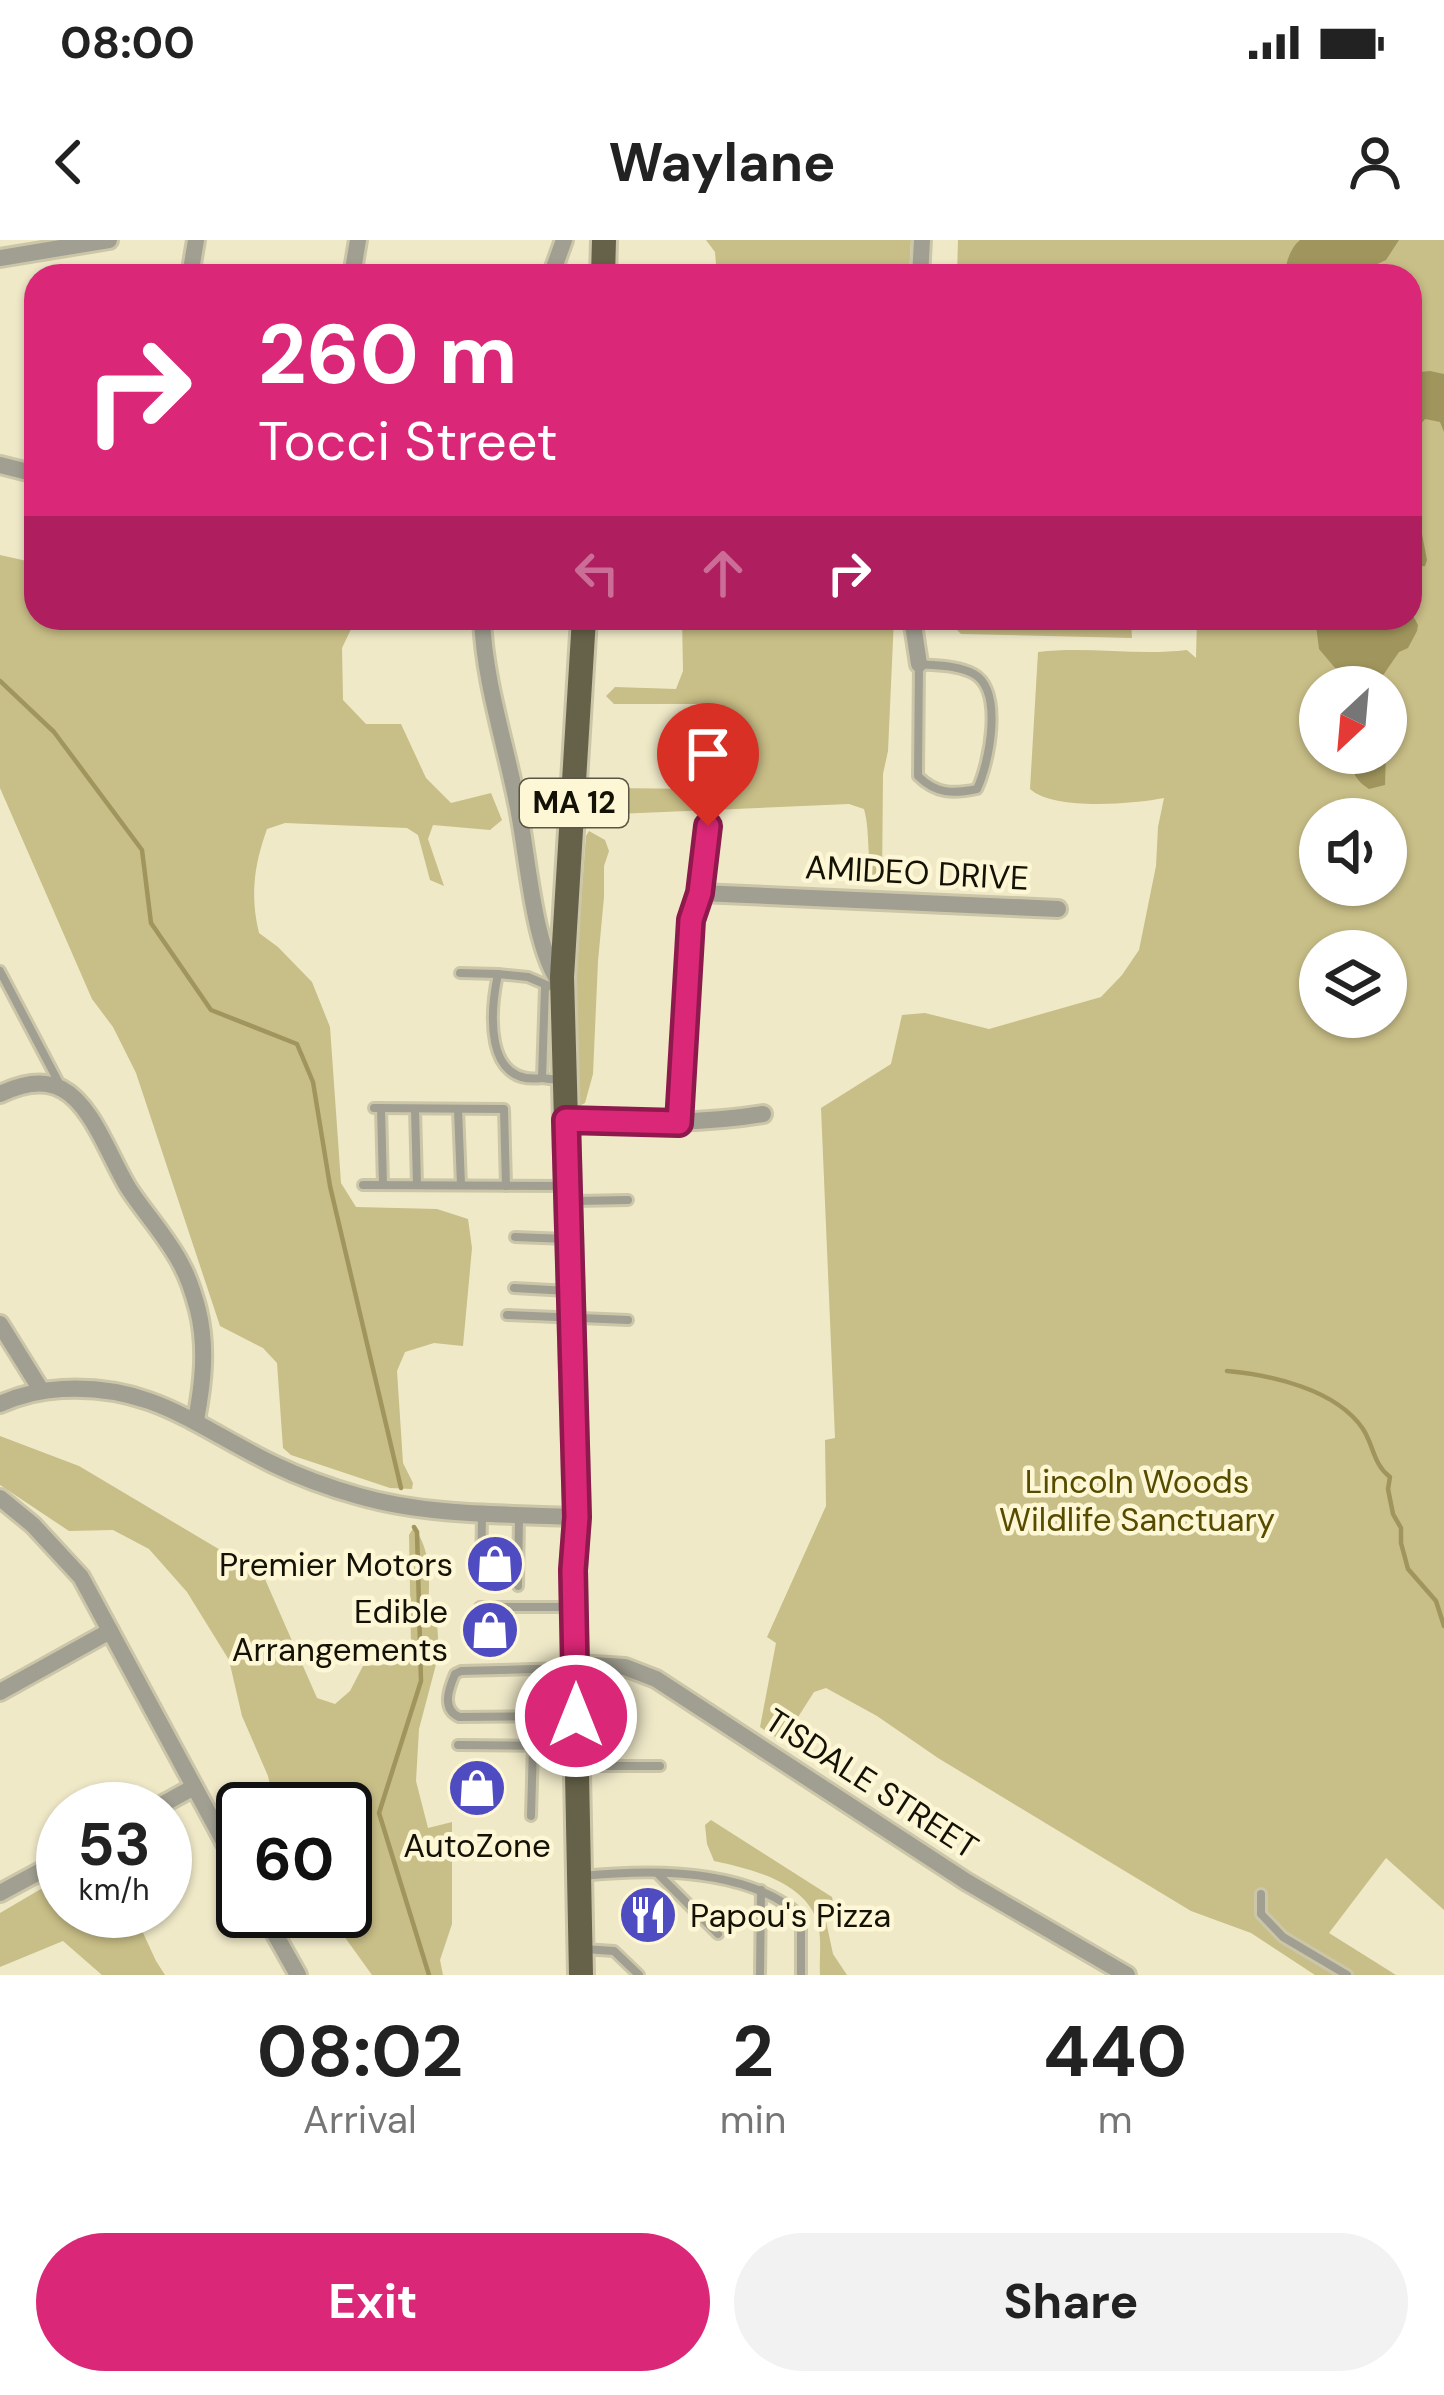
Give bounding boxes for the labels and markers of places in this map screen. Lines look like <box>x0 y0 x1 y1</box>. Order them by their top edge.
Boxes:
pin <box>657 703 759 826</box>
shop icon: Premier Motors <box>464 1533 526 1595</box>
place label: Premier Motors <box>219 1543 453 1586</box>
place label: Edible Arrangements <box>232 1590 448 1671</box>
shop icon: Edible Arrangements <box>459 1599 521 1661</box>
shop icon: AutoZone <box>446 1757 508 1819</box>
place label: AutoZone <box>403 1824 551 1867</box>
restaurant icon: Papou's Pizza <box>617 1884 679 1946</box>
place label: Papou's Pizza <box>690 1894 891 1937</box>

